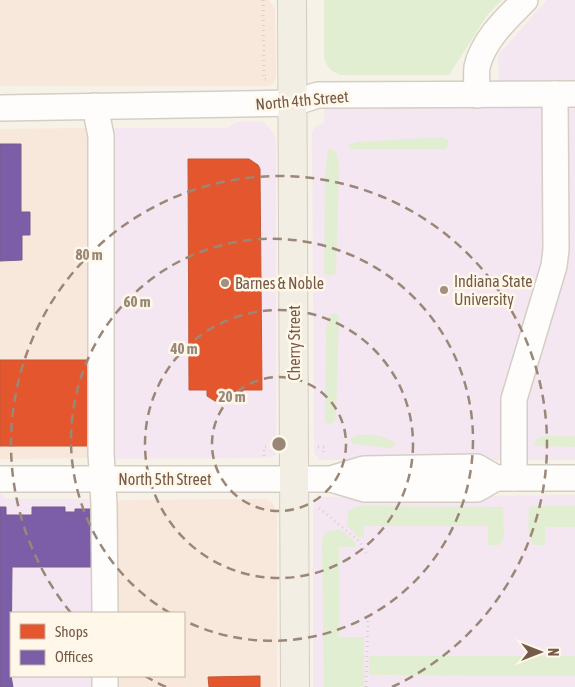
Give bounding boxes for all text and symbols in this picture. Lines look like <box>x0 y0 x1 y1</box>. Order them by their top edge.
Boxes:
street label: North 4th Street <box>255 87 350 113</box>
text: 80 m <box>76 246 103 263</box>
place label: Indiana State University <box>454 272 532 309</box>
place label: Barnes & Noble <box>235 274 324 292</box>
marker: Barnes & Noble <box>219 277 231 289</box>
marker: Indiana State University <box>438 284 450 296</box>
text: 60 m <box>124 293 151 310</box>
street label: Cherry Street <box>285 305 304 381</box>
text: 40 m <box>170 340 198 357</box>
text: 20 m <box>219 388 246 405</box>
centre of rings <box>270 435 288 453</box>
street label: North 5th Street <box>118 470 212 488</box>
legend <box>10 612 185 677</box>
text: Shops <box>55 623 88 640</box>
north arrow <box>515 627 565 677</box>
text: Offices <box>55 648 93 665</box>
text: N <box>545 648 561 656</box>

